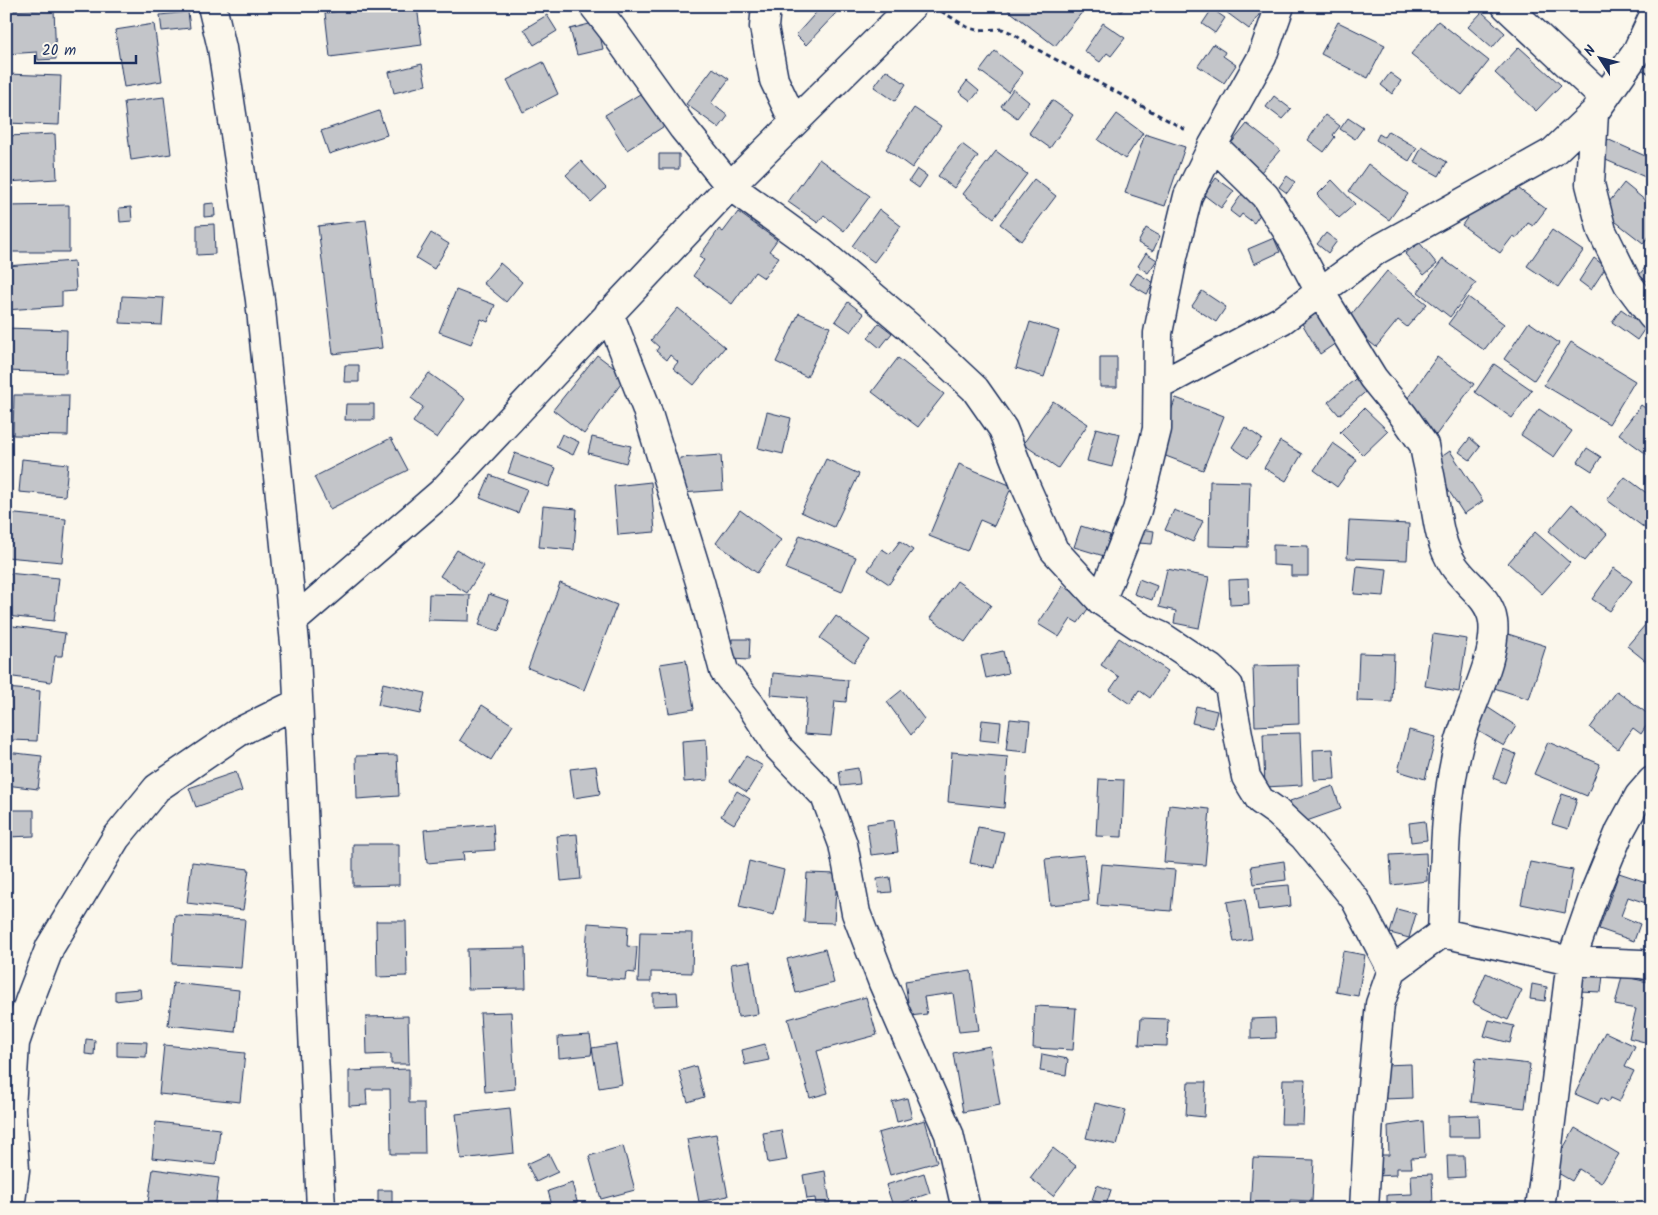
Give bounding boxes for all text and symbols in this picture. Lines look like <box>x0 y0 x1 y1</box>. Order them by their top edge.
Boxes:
scale bar <box>35 32 136 64</box>
north arrow <box>1576 32 1626 82</box>
text: 20 m <box>42 39 76 63</box>
text: N <box>1579 41 1602 61</box>

